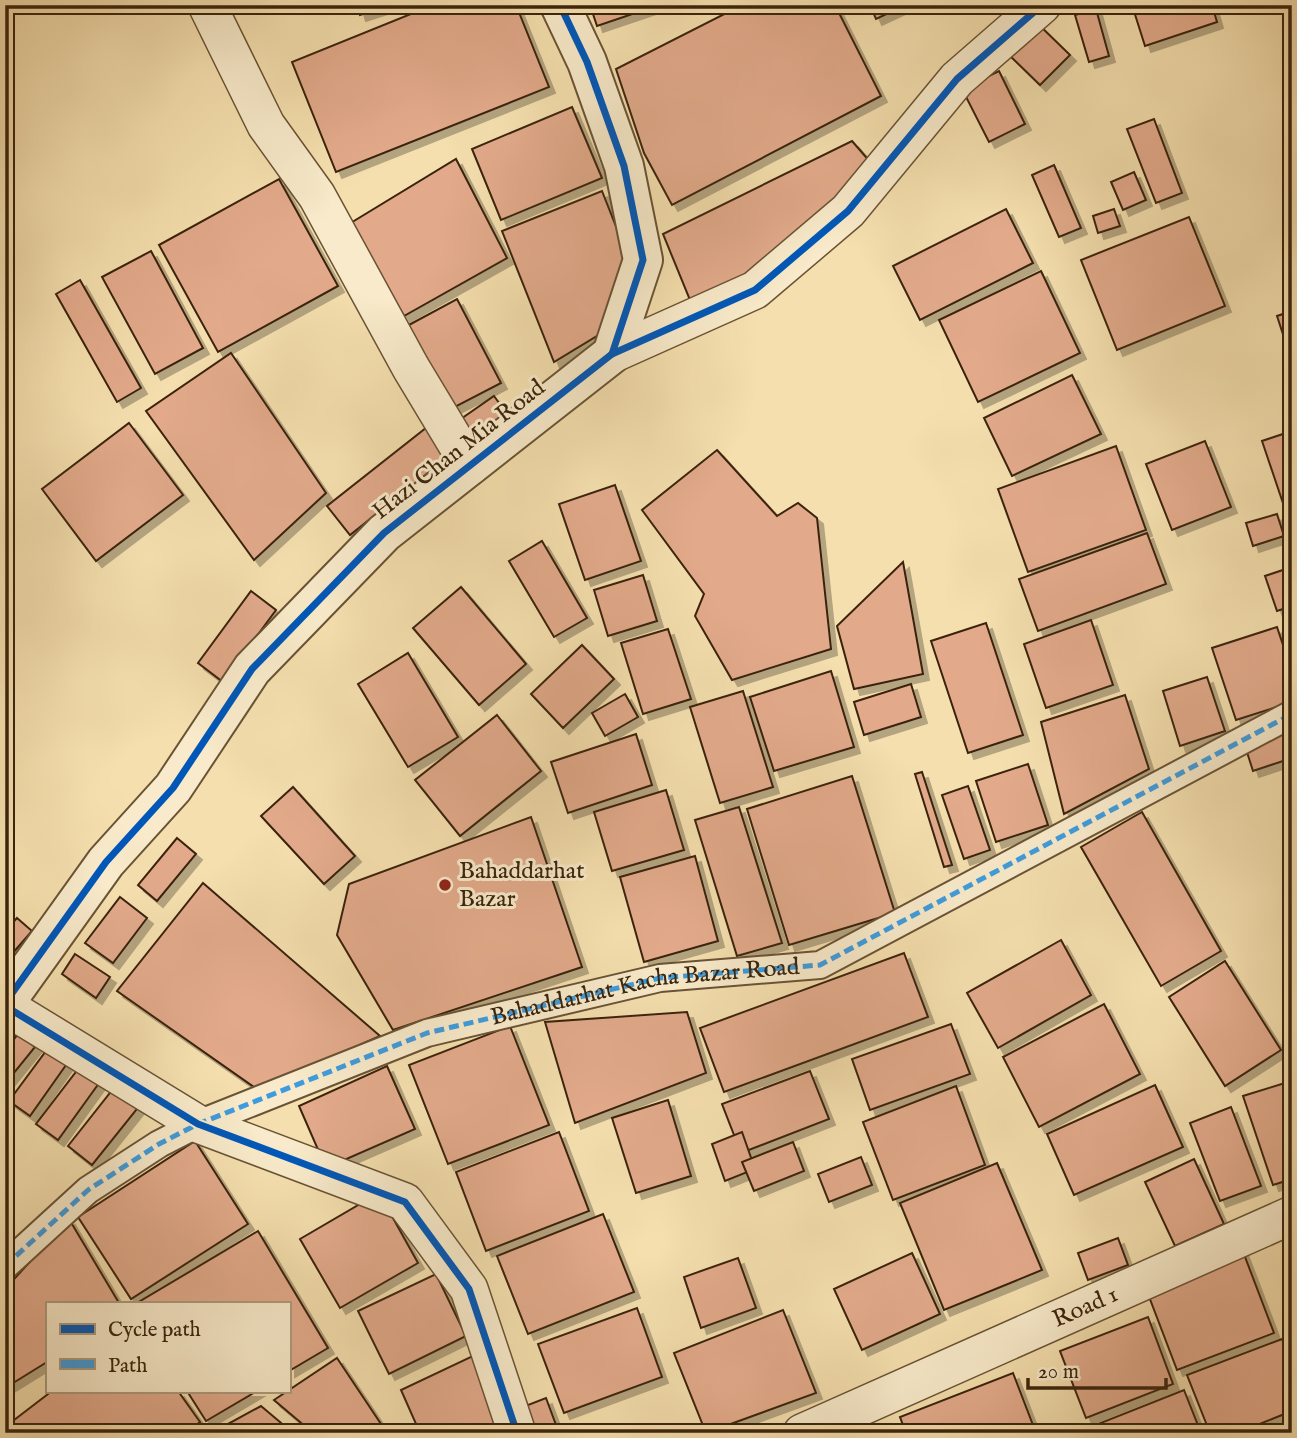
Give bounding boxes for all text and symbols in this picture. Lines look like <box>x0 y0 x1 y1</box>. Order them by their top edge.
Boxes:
street label: Hazi Chan Mia Road <box>366 373 552 527</box>
place label: Bahaddarhat Bazar <box>459 856 584 915</box>
marker: Bahaddarhat Bazar <box>437 877 453 893</box>
street label: Bahaddarhat Kacha Bazar Road <box>488 951 801 1033</box>
street label: Road 1 <box>1048 1279 1123 1335</box>
legend <box>46 1302 290 1392</box>
text: Cycle path <box>108 1317 201 1344</box>
scale bar <box>1028 1347 1166 1391</box>
text: Path <box>108 1353 147 1380</box>
text: 20 m <box>1038 1359 1079 1386</box>

